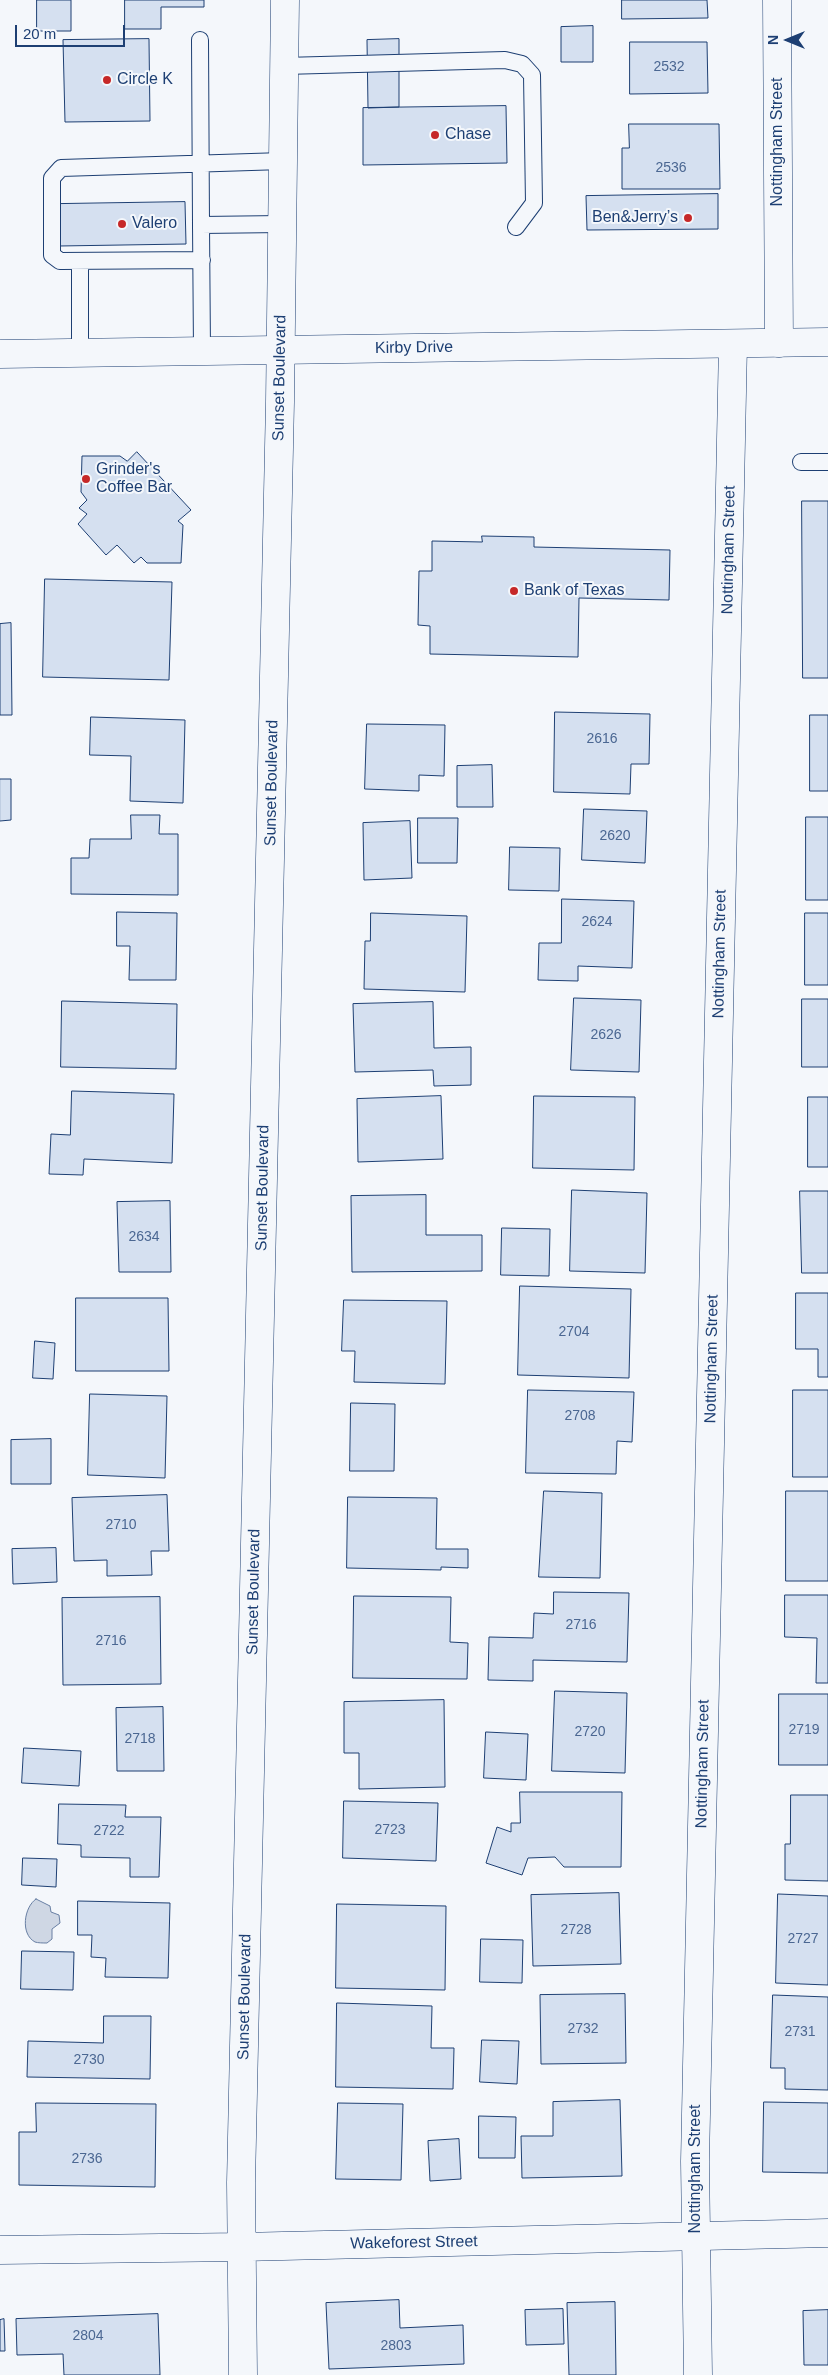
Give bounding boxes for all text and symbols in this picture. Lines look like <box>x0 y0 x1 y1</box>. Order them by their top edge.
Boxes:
scale bar <box>18 15 128 47</box>
north arrow <box>763 15 813 65</box>
text: 20 m <box>23 25 56 42</box>
text: N <box>765 35 781 45</box>
house number: 2532 <box>653 59 685 75</box>
place label: Circle K <box>117 70 173 90</box>
marker: Circle K <box>101 74 113 86</box>
street label: Nottingham Street <box>768 78 788 206</box>
place label: Chase <box>445 125 491 145</box>
marker: Chase <box>429 129 441 141</box>
house number: 2536 <box>655 160 687 176</box>
place label: Ben&Jerry’s <box>592 208 678 228</box>
marker: Ben&Jerry’s <box>682 212 694 224</box>
place label: Valero <box>132 214 177 234</box>
marker: Valero <box>116 218 128 230</box>
street label: Sunset Boulevard <box>269 315 291 441</box>
street label: Kirby Drive <box>375 338 453 358</box>
place label: Grinder's Coffee Bar <box>96 460 172 498</box>
marker: Grinder's Coffee Bar <box>80 473 92 485</box>
street label: Nottingham Street <box>718 485 740 615</box>
place label: Bank of Texas <box>524 581 624 601</box>
marker: Bank of Texas <box>508 585 520 597</box>
street label: Sunset Boulevard <box>261 720 283 846</box>
house number: 2616 <box>586 731 618 747</box>
house number: 2620 <box>599 828 631 844</box>
street label: Nottingham Street <box>709 889 731 1019</box>
house number: 2624 <box>581 914 613 930</box>
house number: 2626 <box>590 1027 622 1043</box>
street label: Sunset Boulevard <box>252 1125 274 1251</box>
house number: 2634 <box>128 1229 160 1245</box>
street label: Nottingham Street <box>701 1294 723 1424</box>
house number: 2704 <box>558 1324 590 1340</box>
house number: 2708 <box>564 1408 596 1424</box>
house number: 2710 <box>105 1517 137 1533</box>
street label: Sunset Boulevard <box>243 1529 265 1655</box>
house number: 2716 <box>565 1617 597 1633</box>
house number: 2716 <box>95 1633 127 1649</box>
street label: Nottingham Street <box>692 1699 714 1829</box>
house number: 2719 <box>788 1722 820 1738</box>
house number: 2720 <box>574 1724 606 1740</box>
house number: 2718 <box>124 1731 156 1747</box>
house number: 2723 <box>374 1822 406 1838</box>
house number: 2722 <box>93 1823 125 1839</box>
house number: 2728 <box>560 1922 592 1938</box>
house number: 2727 <box>787 1931 819 1947</box>
street label: Sunset Boulevard <box>234 1934 256 2060</box>
house number: 2732 <box>567 2021 599 2037</box>
house number: 2731 <box>784 2024 816 2040</box>
house number: 2730 <box>73 2052 105 2068</box>
street label: Nottingham Street <box>686 2105 706 2233</box>
house number: 2736 <box>71 2151 103 2167</box>
street label: Wakeforest Street <box>350 2232 478 2254</box>
house number: 2804 <box>72 2328 104 2344</box>
house number: 2803 <box>380 2338 412 2354</box>

